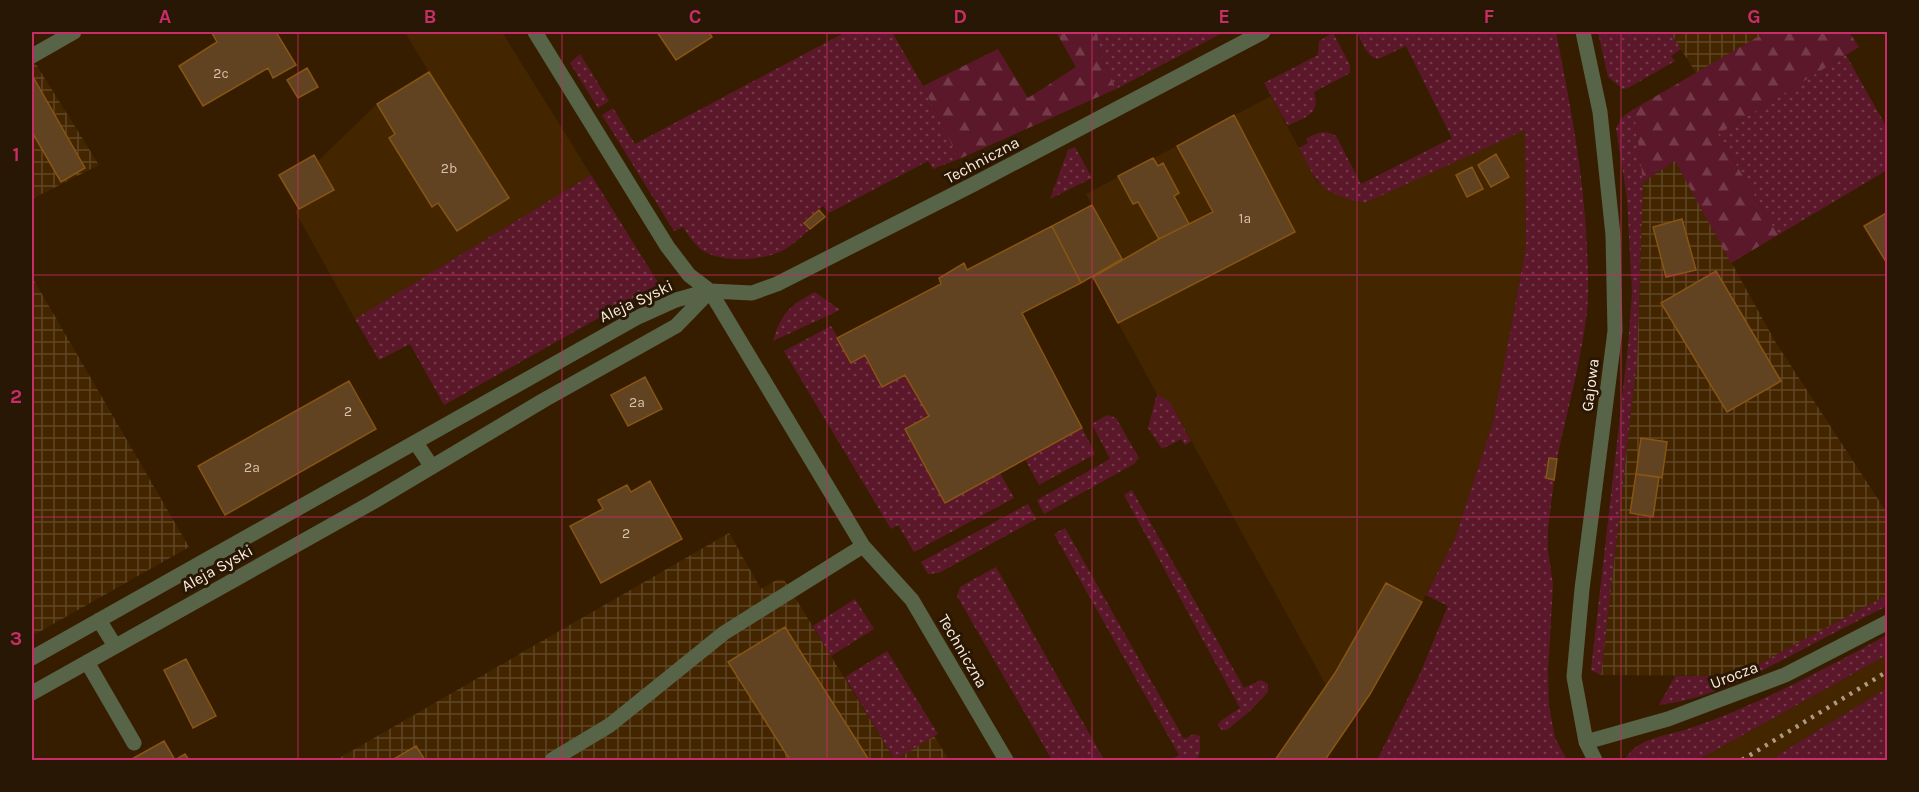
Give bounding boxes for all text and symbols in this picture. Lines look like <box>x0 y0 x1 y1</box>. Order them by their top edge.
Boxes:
text: A <box>159 5 172 28</box>
text: B <box>424 5 436 28</box>
text: C <box>689 5 701 28</box>
text: D <box>953 5 967 28</box>
text: E <box>1218 5 1230 28</box>
text: F <box>1484 5 1495 28</box>
text: G <box>1747 5 1761 28</box>
house number: 2c <box>213 65 229 82</box>
street label: Techniczna <box>941 132 1023 188</box>
text: 1 <box>12 143 20 166</box>
house number: 2b <box>441 160 457 177</box>
house number: 1a <box>1239 210 1251 227</box>
street label: Aleja Syski <box>596 276 676 326</box>
street label: Gajowa <box>1577 357 1603 413</box>
text: 2 <box>10 385 22 408</box>
house number: 2a <box>629 394 645 411</box>
house number: 2 <box>344 403 352 420</box>
house number: 2a <box>244 459 260 476</box>
house number: 2 <box>622 525 630 542</box>
street label: Aleja Syski <box>178 541 256 595</box>
street label: Techniczna <box>934 611 992 691</box>
text: 3 <box>10 627 22 650</box>
street label: Urocza <box>1707 657 1761 693</box>

